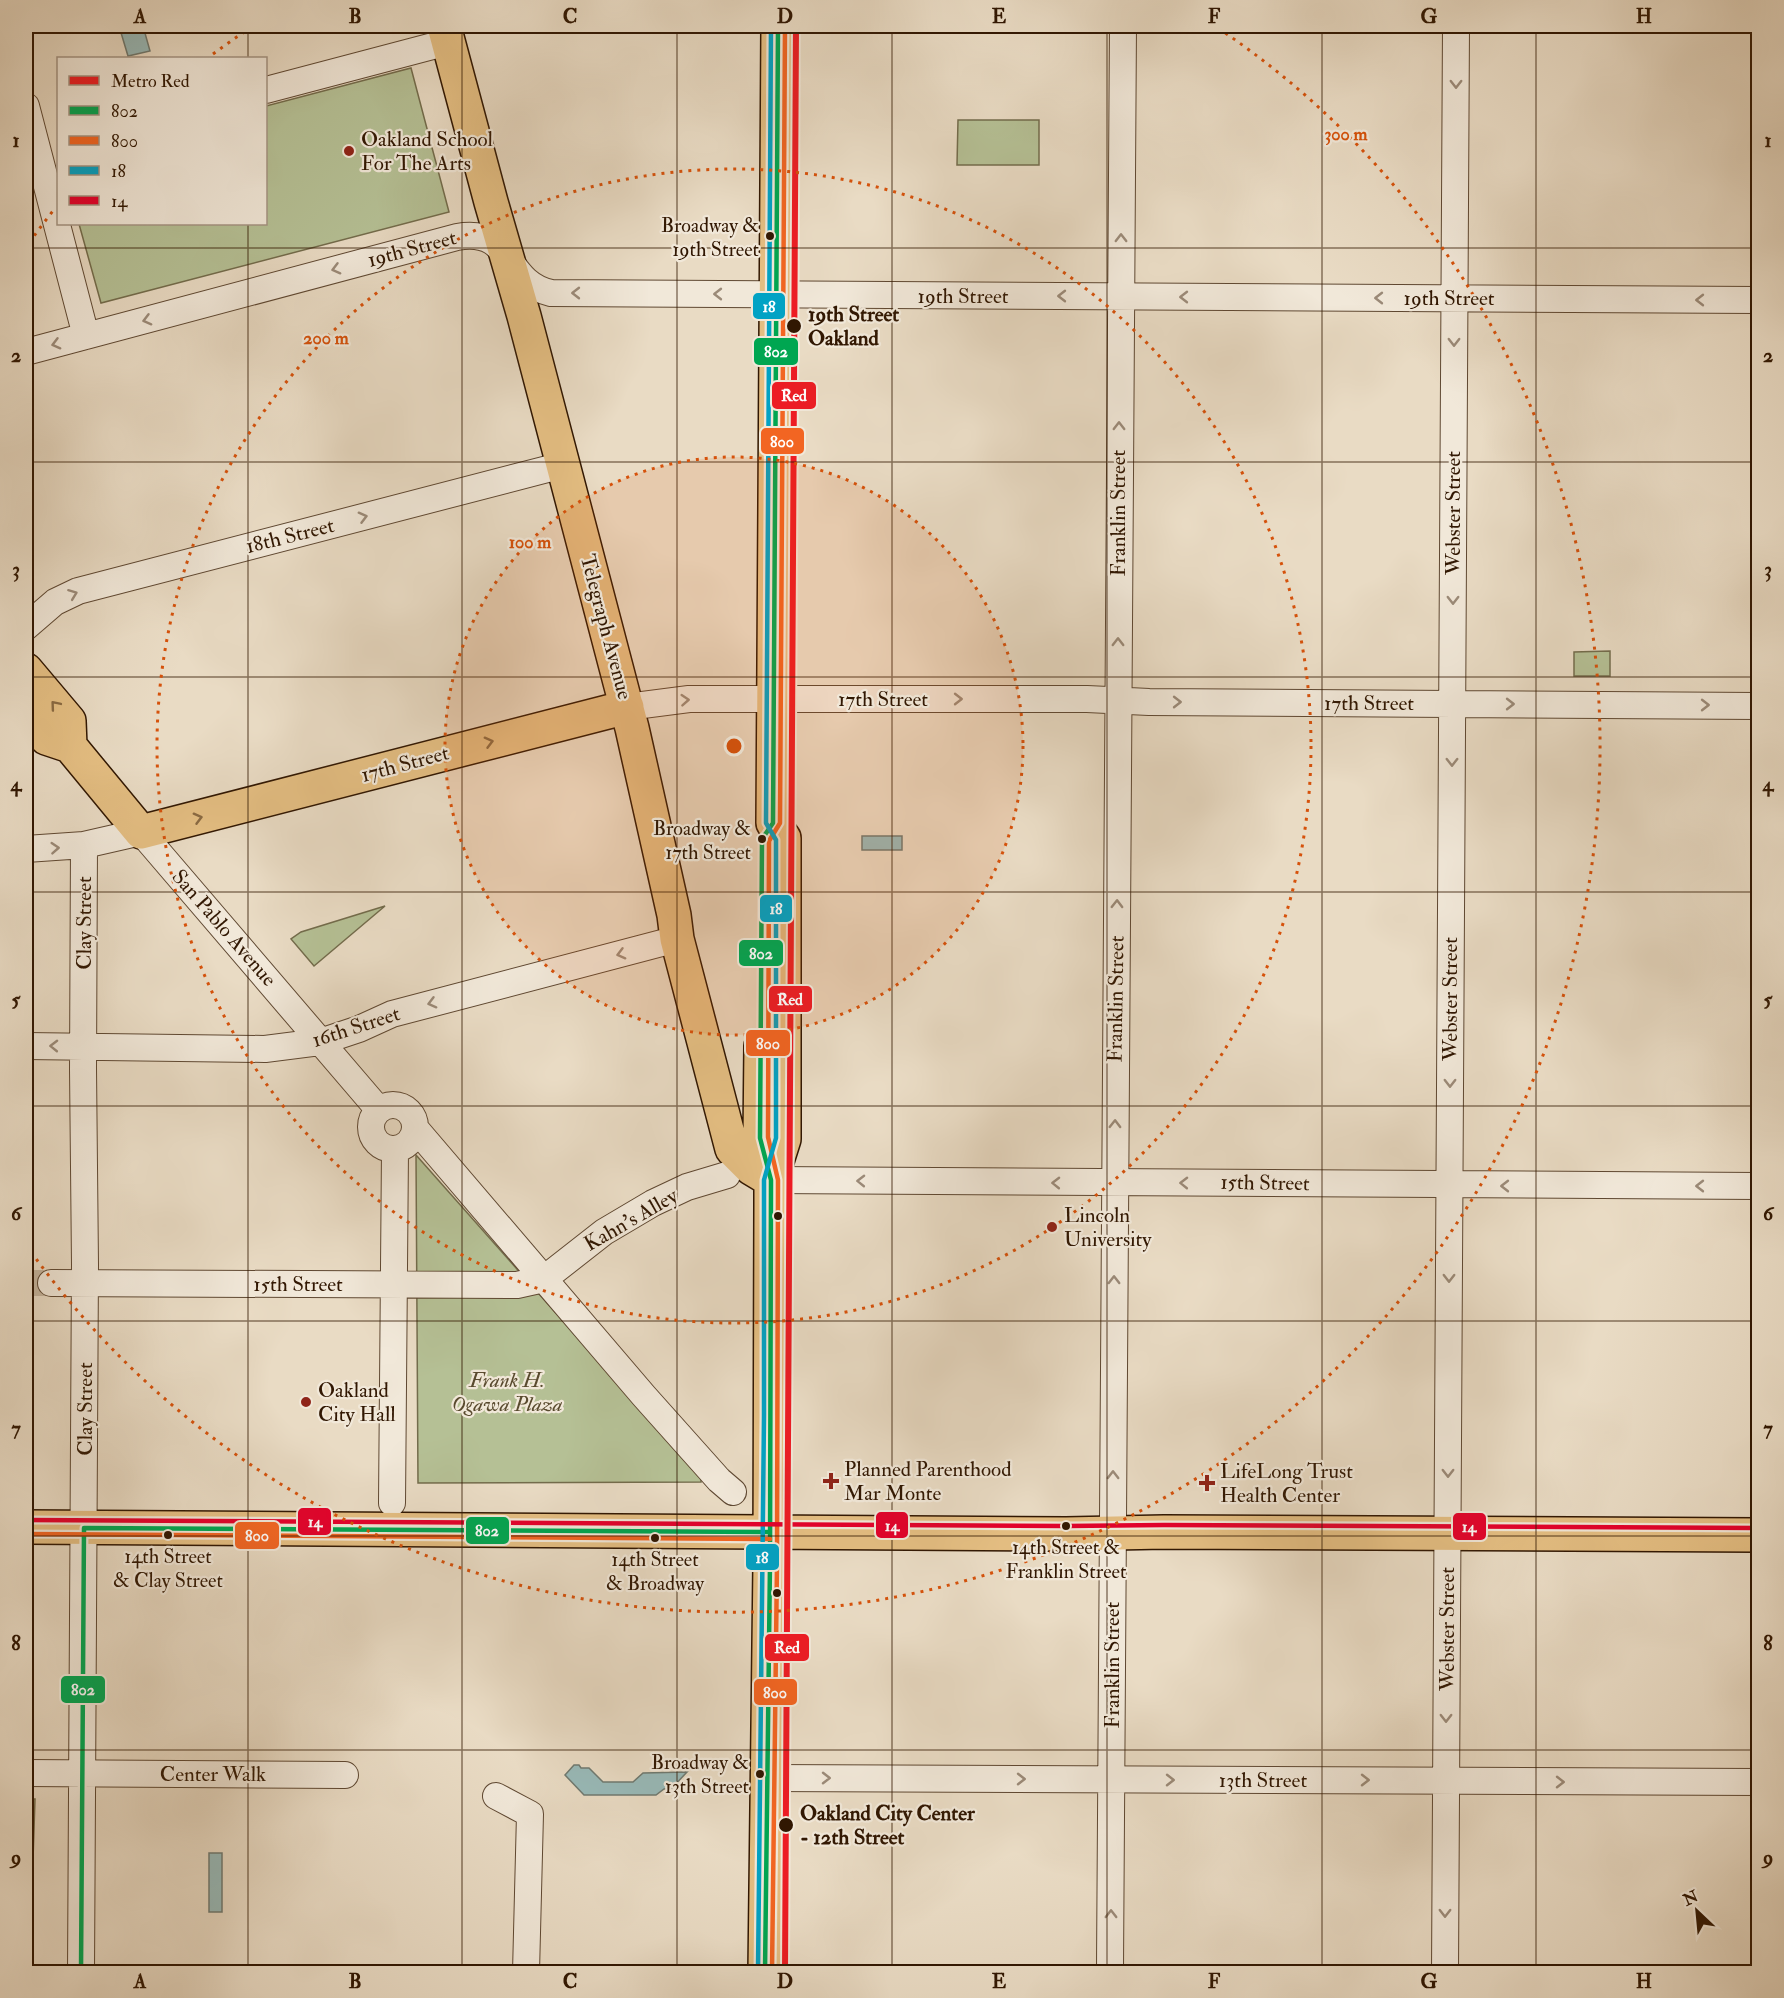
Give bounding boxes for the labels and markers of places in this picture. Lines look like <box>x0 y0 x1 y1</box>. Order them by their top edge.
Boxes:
place label: Oakland School For The Arts <box>361 126 494 177</box>
marker: Oakland School For The Arts <box>342 144 356 158</box>
place label: Broadway & 19th Street <box>661 213 760 262</box>
marker: Broadway & 19th Street <box>764 230 776 242</box>
place label: 19th Street Oakland <box>808 301 899 352</box>
marker: 19th Street Oakland <box>785 317 803 335</box>
centre of rings <box>724 736 744 756</box>
place label: Broadway & 17th Street <box>653 816 752 865</box>
marker: Broadway & 17th Street <box>756 833 768 845</box>
place label: Lincoln University <box>1064 1202 1152 1253</box>
unlabelled marker <box>772 1210 784 1222</box>
marker: Lincoln University <box>1045 1220 1059 1234</box>
place label: Oakland City Hall <box>318 1377 396 1428</box>
marker: Oakland City Hall <box>299 1395 313 1409</box>
place label: Planned Parenthood Mar Monte <box>844 1456 1012 1507</box>
place label: LifeLong Trust Health Center <box>1220 1458 1353 1509</box>
marker: Planned Parenthood Mar Monte <box>822 1472 840 1490</box>
marker: LifeLong Trust Health Center <box>1198 1474 1216 1492</box>
marker: 14th Street & Franklin Street <box>1060 1520 1072 1532</box>
marker: 14th Street & Clay Street <box>162 1529 174 1541</box>
marker: 14th Street & Broadway <box>649 1532 661 1544</box>
place label: 14th Street & Franklin Street <box>1006 1535 1127 1584</box>
place label: 14th Street & Clay Street <box>113 1544 223 1593</box>
place label: 14th Street & Broadway <box>606 1547 705 1596</box>
unlabelled marker <box>771 1587 783 1599</box>
place label: Broadway & 13th Street <box>651 1750 750 1799</box>
marker: Broadway & 13th Street <box>754 1768 766 1780</box>
place label: Oakland City Center - 12th Street <box>800 1800 976 1851</box>
marker: Oakland City Center - 12th Street <box>777 1816 795 1834</box>

